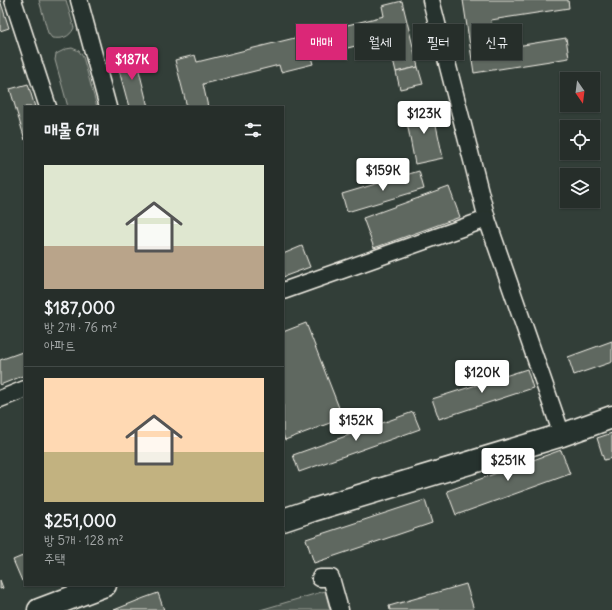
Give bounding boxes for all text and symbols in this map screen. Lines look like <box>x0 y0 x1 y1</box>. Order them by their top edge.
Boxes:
chip: 매매 <box>296 24 347 60</box>
chip: 월세 <box>355 24 405 60</box>
chip: 필터 <box>413 24 464 60</box>
chip: 신규 <box>472 24 522 60</box>
pin: $187K <box>104 47 160 81</box>
text: $187K <box>115 51 149 68</box>
north arrow <box>560 72 600 112</box>
map controls <box>560 72 600 208</box>
pin: $123K <box>396 101 452 135</box>
text: $123K <box>407 105 441 122</box>
text: 매물 6개 <box>44 119 99 141</box>
icon: filters <box>242 119 264 141</box>
button: locate <box>560 120 600 160</box>
pin: $159K <box>355 158 411 192</box>
text: $159K <box>365 162 401 179</box>
button: layers <box>560 168 600 208</box>
icon: home <box>118 191 190 263</box>
text: $187,000 <box>44 297 115 319</box>
text: 방 2개 · 76 m² <box>44 319 117 336</box>
text: 아파트 <box>44 337 75 354</box>
pin: $120K <box>454 360 510 394</box>
text: $120K <box>464 364 500 381</box>
icon: home <box>118 404 190 476</box>
pin: $152K <box>328 408 384 442</box>
text: $152K <box>339 412 373 429</box>
pin: $251K <box>480 448 536 482</box>
text: $251K <box>491 452 526 469</box>
text: $251,000 <box>44 510 116 532</box>
text: 방 5개 · 128 m² <box>44 532 124 549</box>
text: 주택 <box>44 550 65 567</box>

